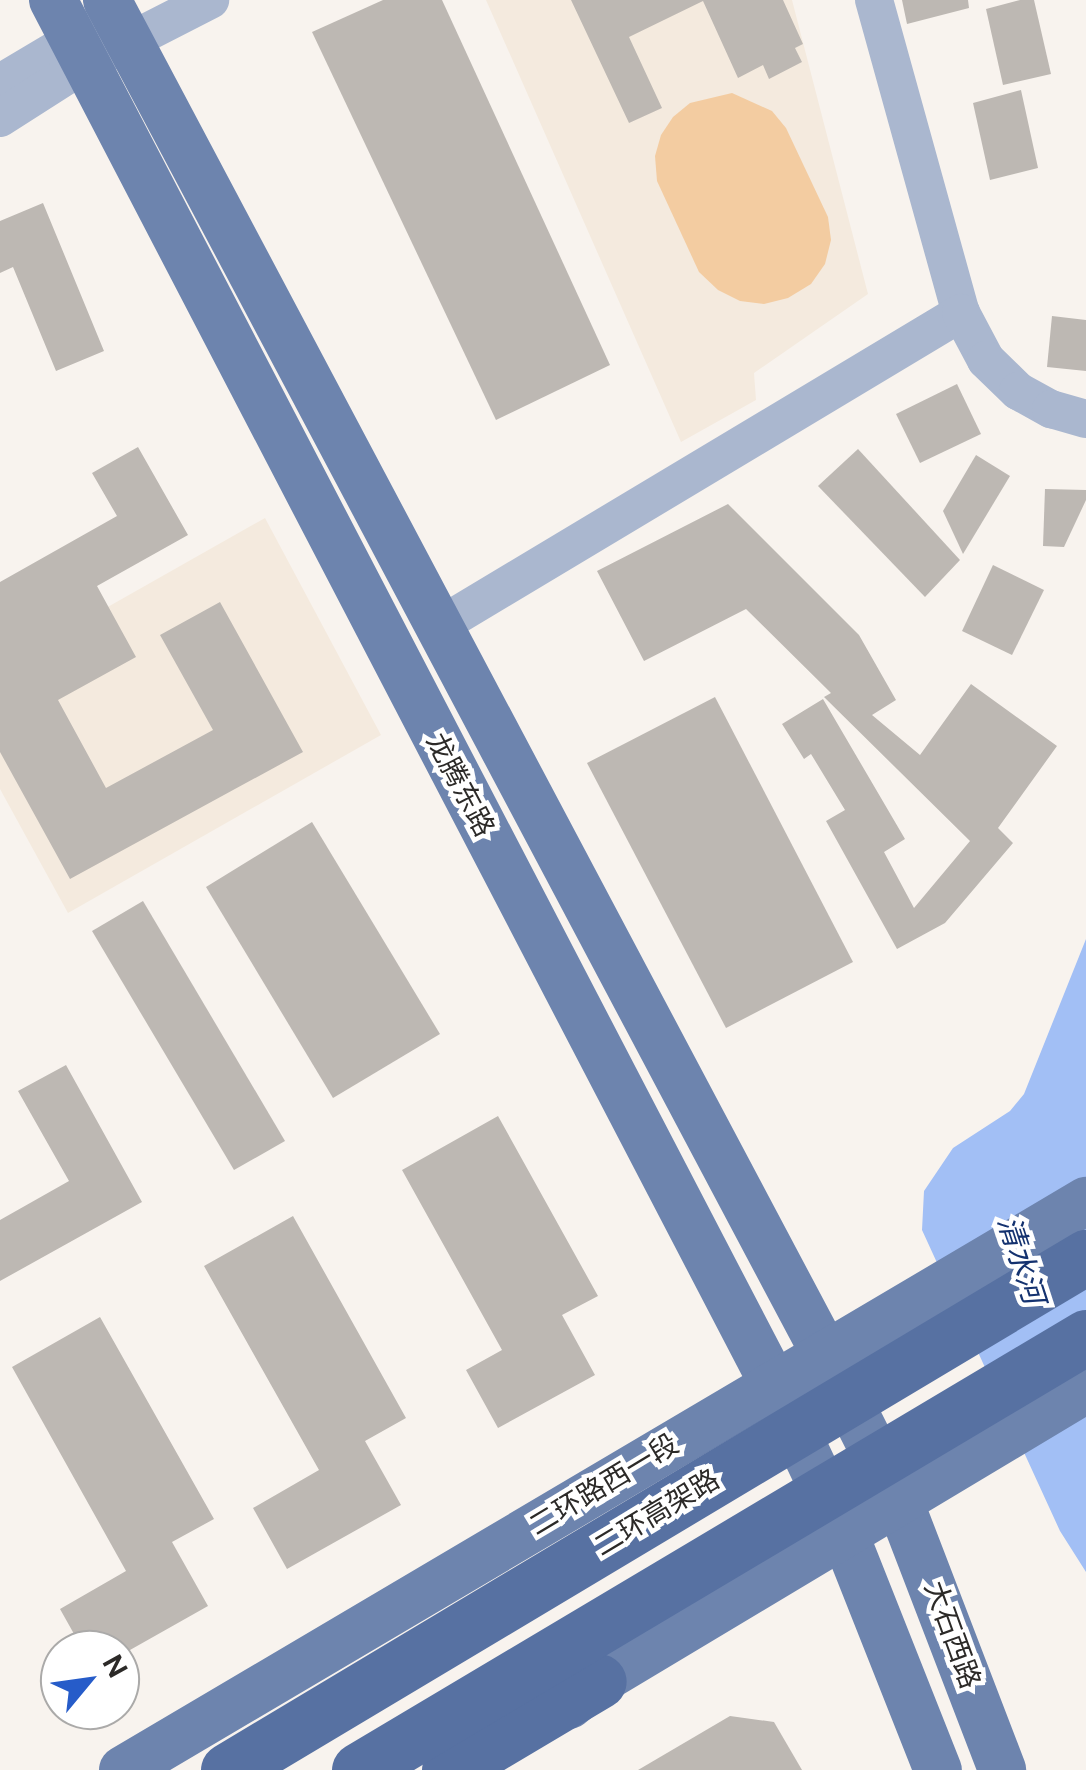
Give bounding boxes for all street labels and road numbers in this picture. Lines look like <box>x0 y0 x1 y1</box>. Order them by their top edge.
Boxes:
street label: 龙腾东路 <box>419 728 501 842</box>
street label: 二环路西一段 <box>523 1427 685 1543</box>
street label: 二环高架路 <box>588 1463 726 1563</box>
street label: 大石西路 <box>917 1577 987 1693</box>

